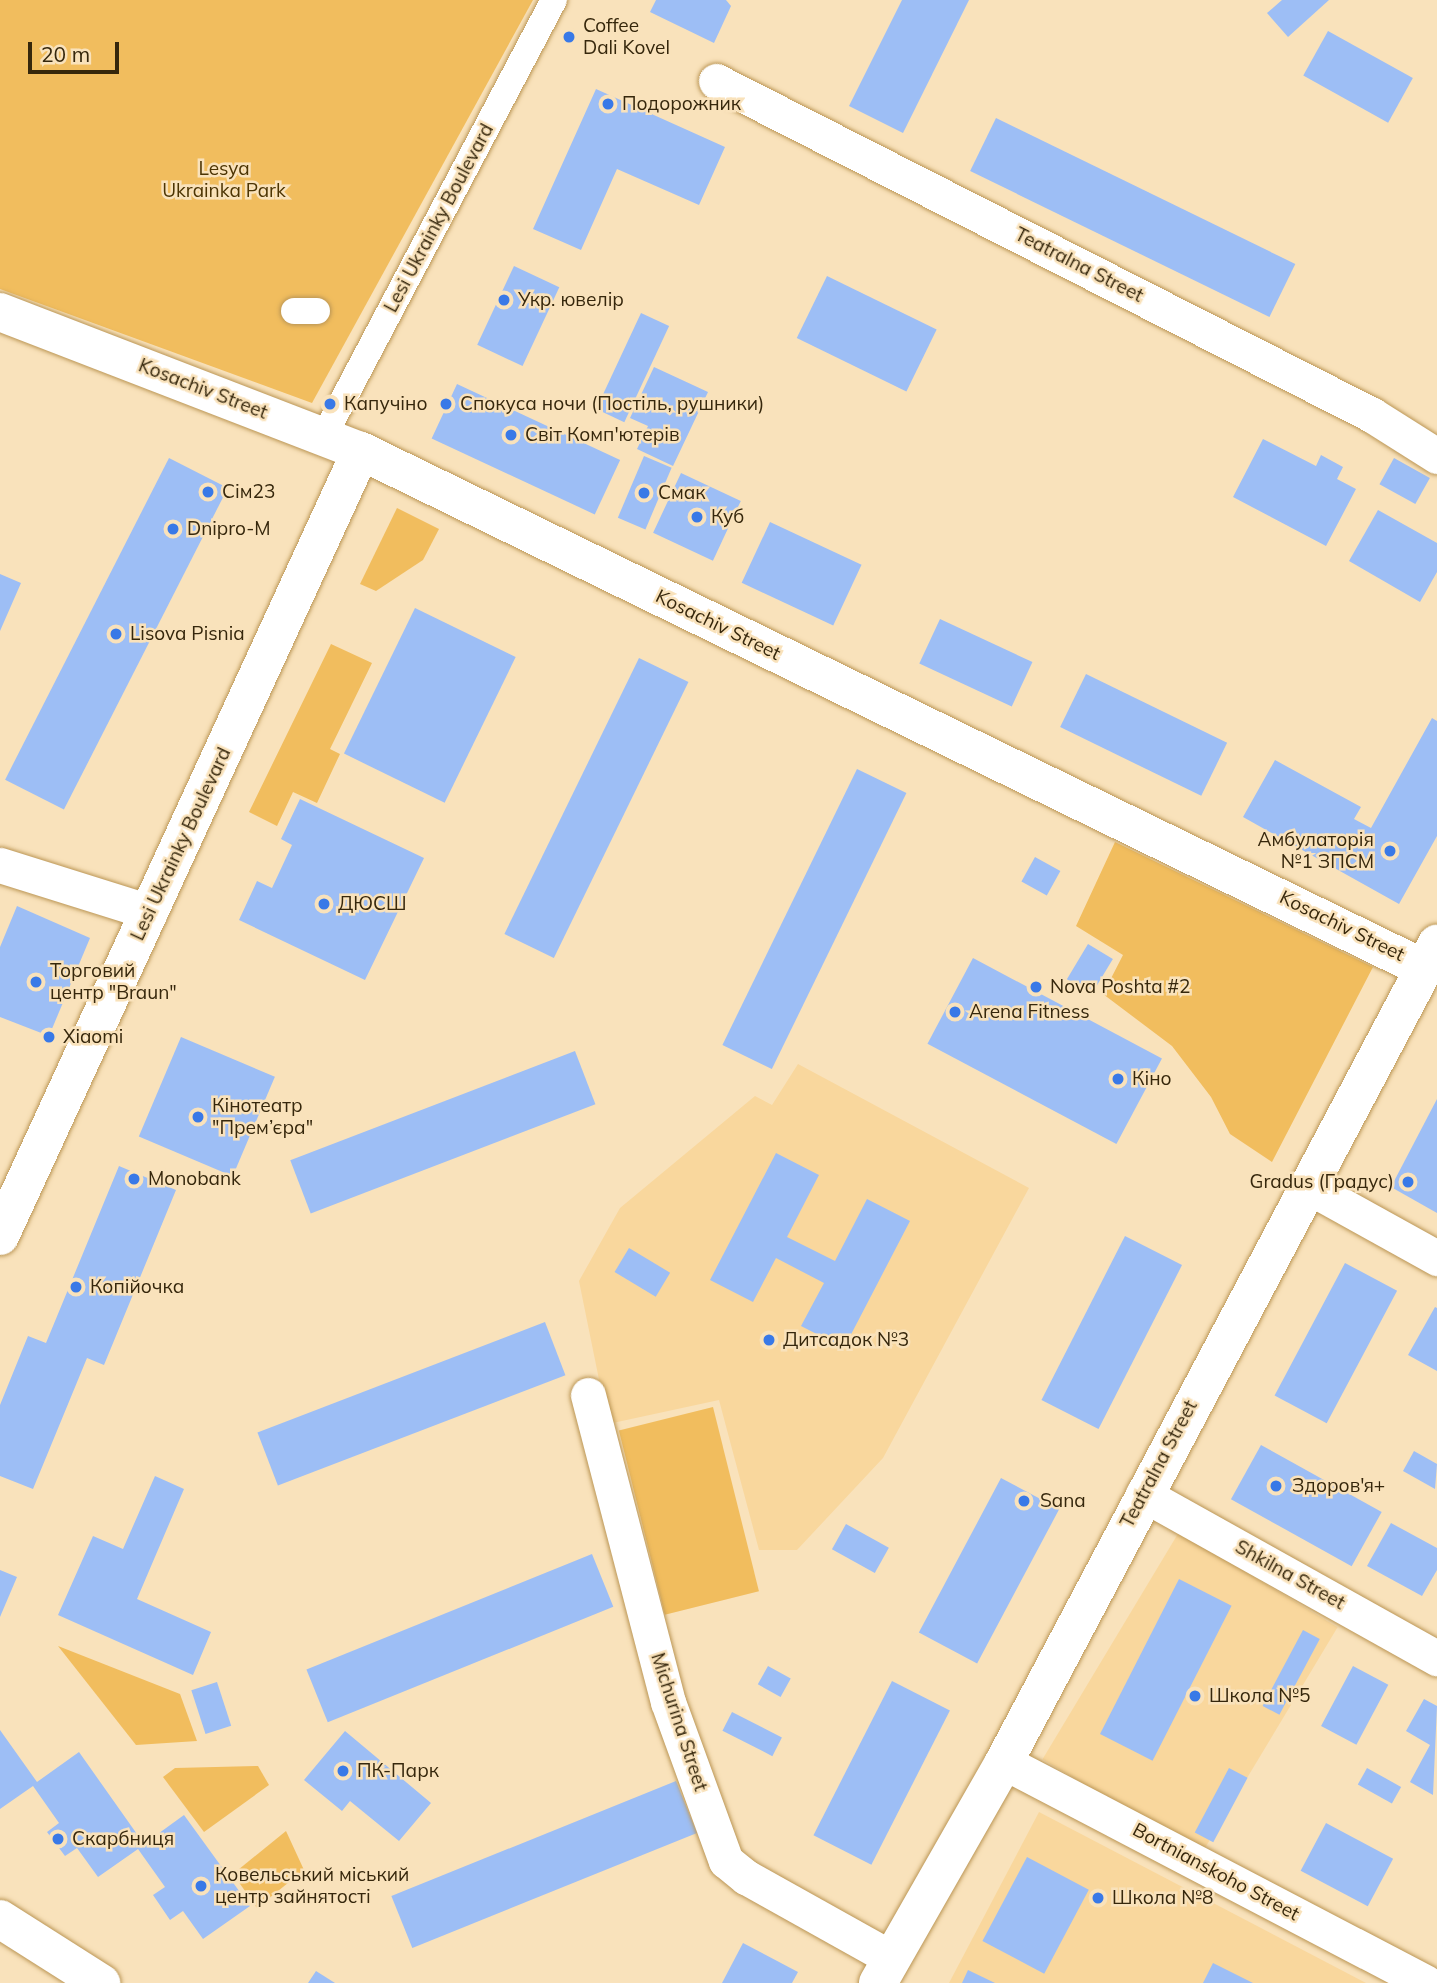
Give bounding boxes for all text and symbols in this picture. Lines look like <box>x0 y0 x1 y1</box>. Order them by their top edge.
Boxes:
place label: Coffee Dali Kovel <box>583 15 670 59</box>
scale bar <box>32 28 122 72</box>
marker: Coffee Dali Kovel <box>561 29 577 45</box>
text: 20 m <box>41 41 90 67</box>
place label: Подорожник <box>622 93 741 115</box>
marker: Подорожник <box>600 96 616 112</box>
street label: Lesi Ukrainky Boulevard <box>380 120 498 316</box>
park label: Lesya Ukrainka Park <box>162 158 286 202</box>
street label: Teatralna Street <box>1011 223 1147 307</box>
place label: Укр. ювелір <box>518 289 624 311</box>
marker: Укр. ювелір <box>496 292 512 308</box>
street label: Kosachiv Street <box>135 354 271 424</box>
place label: Капучіно <box>344 393 427 415</box>
place label: Спокуса ночи (Постіль, рушники) <box>460 393 764 415</box>
marker: Капучіно <box>322 396 338 412</box>
marker: Спокуса ночи (Постіль, рушники) <box>438 396 454 412</box>
place label: Світ Комп'ютерів <box>525 424 680 446</box>
marker: Світ Комп'ютерів <box>503 427 519 443</box>
place label: Сім23 <box>222 481 275 503</box>
place label: Смак <box>658 482 706 504</box>
marker: Сім23 <box>200 484 216 500</box>
marker: Смак <box>636 485 652 501</box>
place label: Куб <box>711 506 744 528</box>
marker: Куб <box>689 509 705 525</box>
place label: Dnipro-M <box>187 518 271 540</box>
marker: Dnipro-M <box>165 521 181 537</box>
street label: Kosachiv Street <box>652 585 784 665</box>
place label: Lisova Pisnia <box>130 623 245 645</box>
marker: Lisova Pisnia <box>108 626 124 642</box>
street label: Lesi Ukrainky Boulevard <box>126 744 236 944</box>
place label: Амбулаторія №1 ЗПСМ <box>1257 829 1374 873</box>
marker: Амбулаторія №1 ЗПСМ <box>1380 841 1400 861</box>
street label: Kosachiv Street <box>1276 886 1408 966</box>
place label: ДЮСШ <box>338 893 407 915</box>
marker: ДЮСШ <box>316 896 332 912</box>
place label: Торговий центр "Braun" <box>50 960 177 1004</box>
marker: Торговий центр "Braun" <box>28 974 44 990</box>
place label: Nova Poshta #2 <box>1050 976 1190 998</box>
marker: Nova Poshta #2 <box>1028 979 1044 995</box>
place label: Arena Fitness <box>969 1001 1090 1023</box>
marker: Arena Fitness <box>947 1004 963 1020</box>
place label: Xiaomi <box>63 1026 123 1048</box>
marker: Xiaomi <box>41 1029 57 1045</box>
place label: Кіно <box>1132 1068 1172 1090</box>
marker: Кіно <box>1110 1071 1126 1087</box>
place label: Кінотеатр "Прем’єра" <box>212 1095 313 1139</box>
marker: Кінотеатр "Прем’єра" <box>190 1109 206 1125</box>
place label: Monobank <box>148 1168 241 1190</box>
marker: Monobank <box>126 1171 142 1187</box>
place label: Gradus (Градус) <box>1249 1171 1394 1193</box>
marker: Gradus (Градус) <box>1400 1174 1416 1190</box>
place label: Копійочка <box>90 1276 184 1298</box>
marker: Копійочка <box>68 1279 84 1295</box>
place label: Дитсадок №3 <box>783 1329 909 1351</box>
marker: Дитсадок №3 <box>761 1332 777 1348</box>
street label: Teatralna Street <box>1116 1396 1202 1532</box>
place label: Здоров'я+ <box>1292 1475 1385 1497</box>
marker: Здоров'я+ <box>1266 1476 1286 1496</box>
place label: Sana <box>1040 1490 1086 1512</box>
marker: Sana <box>1014 1491 1034 1511</box>
street label: Shkilna Street <box>1231 1535 1349 1615</box>
street label: Michurina Street <box>646 1650 712 1794</box>
place label: Школа №5 <box>1209 1685 1310 1707</box>
marker: Школа №5 <box>1187 1688 1203 1704</box>
place label: ПК-Парк <box>357 1760 439 1782</box>
marker: ПК-Парк <box>335 1763 351 1779</box>
street label: Bortnianskoho Street <box>1129 1818 1303 1926</box>
place label: Скарбниця <box>72 1828 174 1850</box>
marker: Скарбниця <box>50 1831 66 1847</box>
place label: Ковельський міський центр зайнятості <box>215 1864 409 1908</box>
marker: Ковельський міський центр зайнятості <box>193 1878 209 1894</box>
place label: Школа №8 <box>1112 1887 1213 1909</box>
marker: Школа №8 <box>1090 1890 1106 1906</box>

